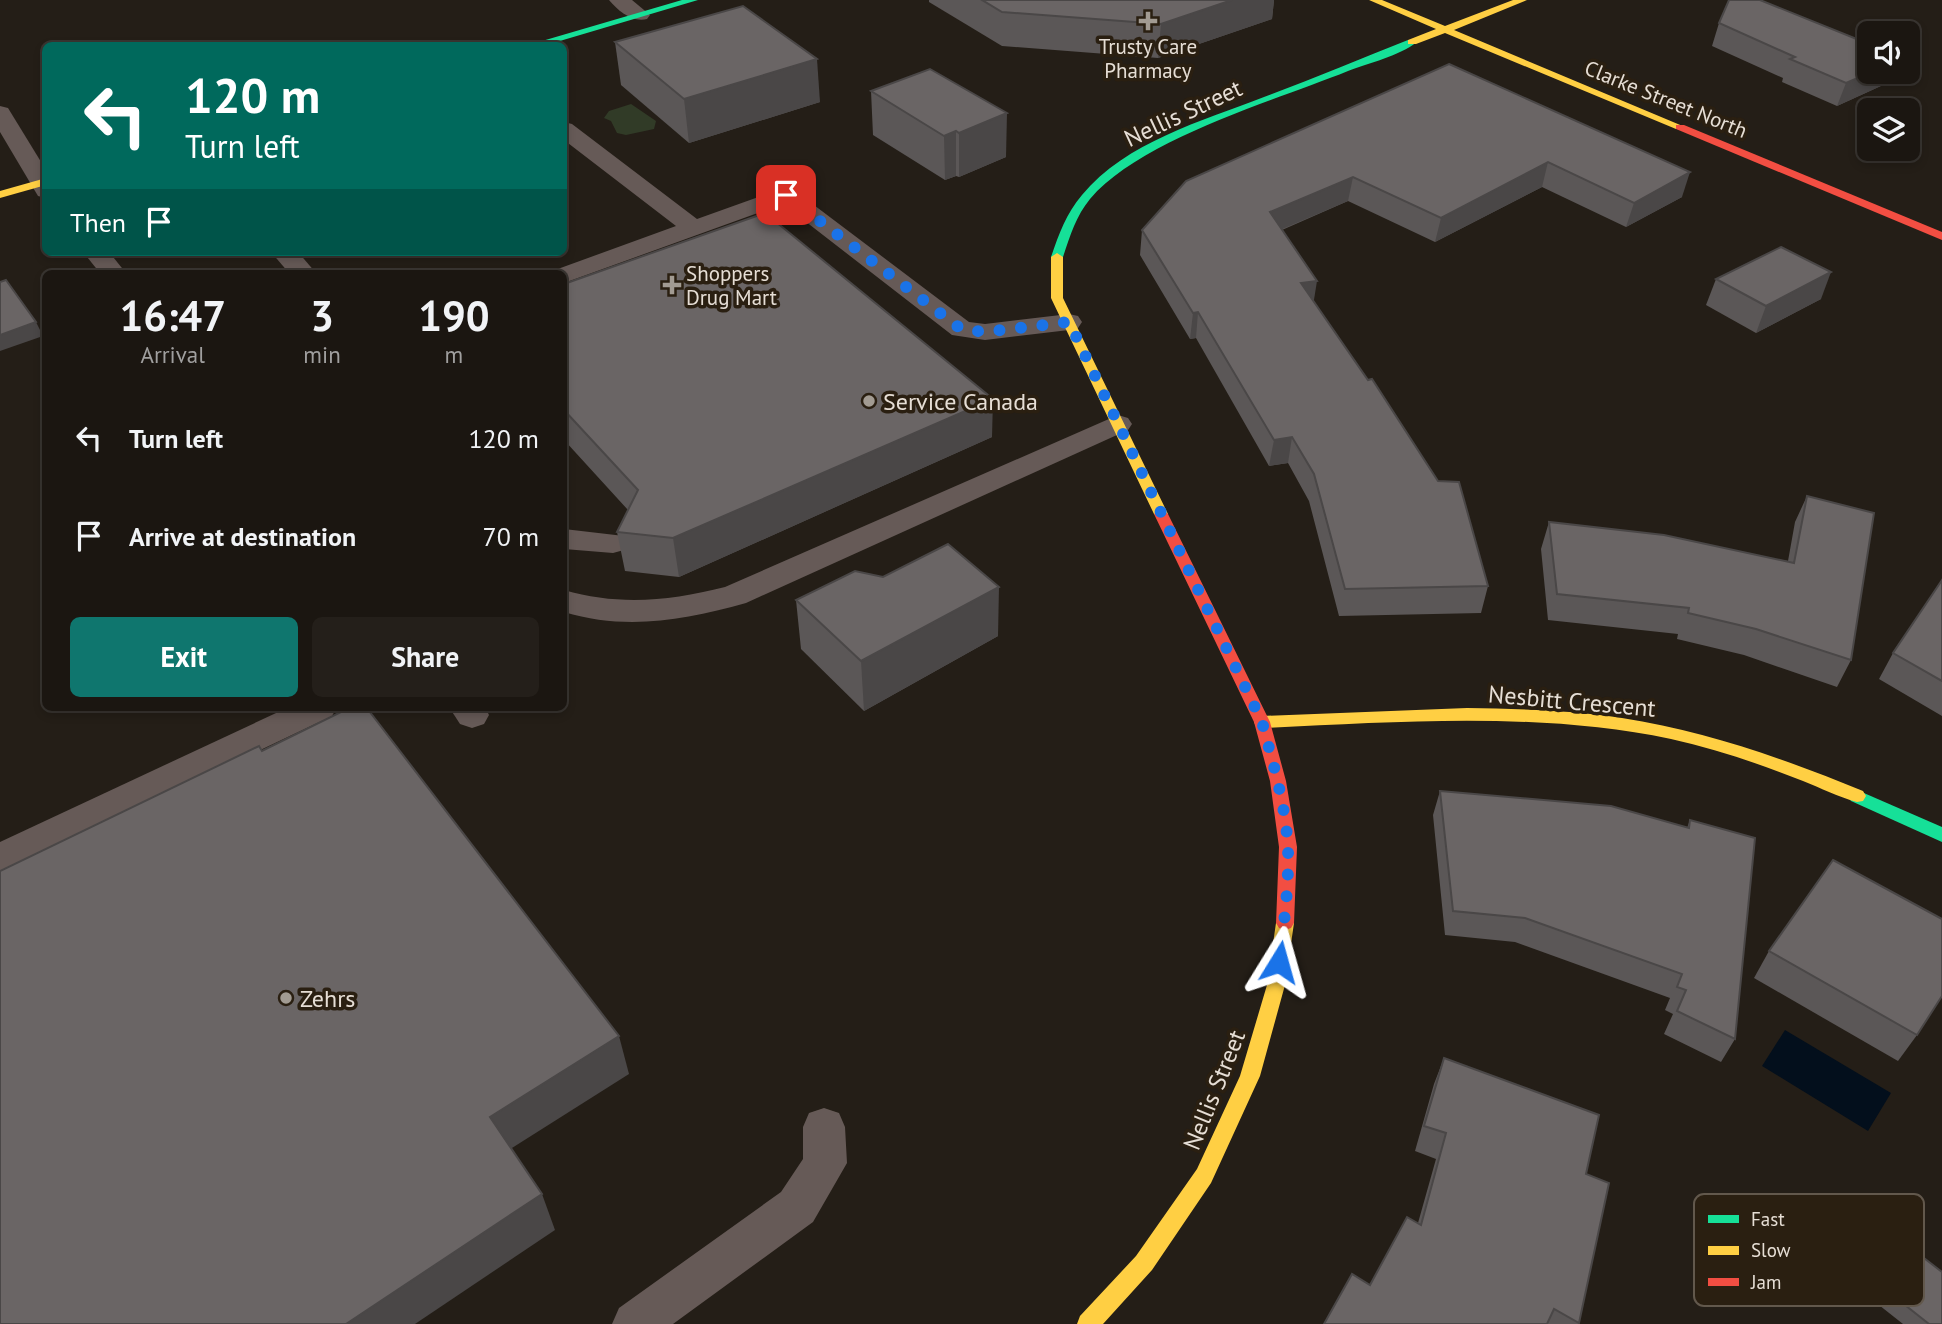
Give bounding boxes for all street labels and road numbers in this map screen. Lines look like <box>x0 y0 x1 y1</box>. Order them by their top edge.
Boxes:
street label: Clarke Street North <box>1581 54 1751 144</box>
street label: Nellis Street <box>1119 72 1247 154</box>
street label: Nesbitt Crescent <box>1487 678 1657 724</box>
street label: Nellis Street <box>1176 1025 1252 1155</box>

